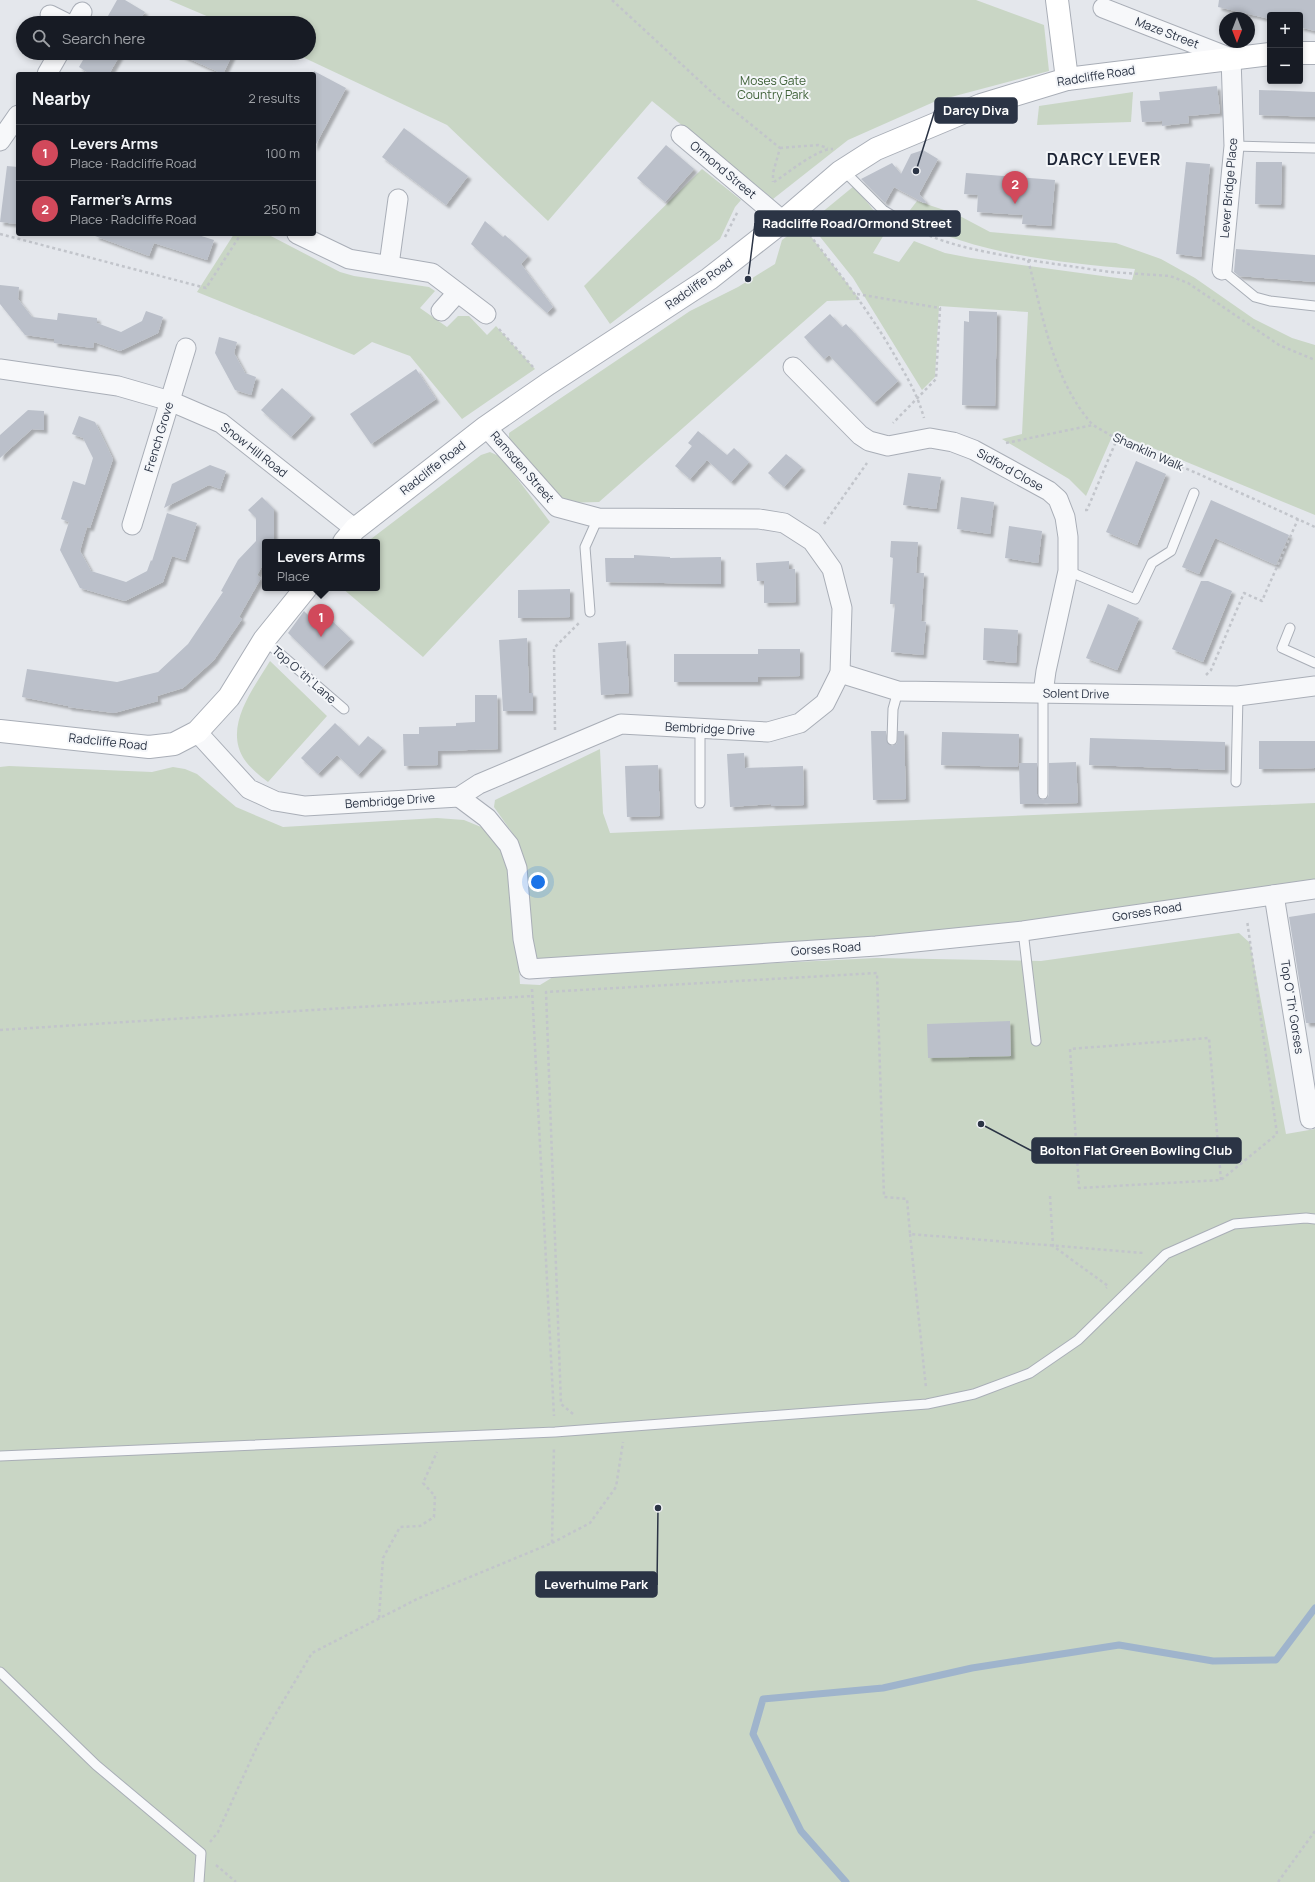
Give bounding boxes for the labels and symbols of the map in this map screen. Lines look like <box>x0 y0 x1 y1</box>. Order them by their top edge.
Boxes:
north arrow <box>1219 12 1255 48</box>
street label: Maze Street <box>1133 13 1202 53</box>
street label: Radcliffe Road <box>1056 61 1136 90</box>
park label: Moses Gate Country Park <box>737 72 810 103</box>
callout: Darcy Diva <box>935 98 1017 123</box>
text: Darcy Diva <box>943 101 1009 119</box>
street label: Ormond Street <box>686 137 760 203</box>
street label: Lever Bridge Place <box>1216 137 1241 239</box>
district label: DARCY LEVER <box>1047 148 1161 170</box>
pin: 2 <box>1002 171 1028 204</box>
callout: Radcliffe Road/Ormond Street <box>755 211 960 236</box>
text: Radcliffe Road/Ormond Street <box>762 214 952 232</box>
street label: Radcliffe Road <box>661 254 736 313</box>
street label: French Grove <box>140 400 177 474</box>
street label: Snow Hill Road <box>217 418 291 481</box>
street label: Ramsden Street <box>487 427 558 506</box>
street label: Shanklin Walk <box>1110 428 1187 475</box>
street label: Radcliffe Road <box>396 437 469 499</box>
street label: Sidford Close <box>974 444 1047 495</box>
pin: 1 <box>308 604 334 637</box>
street label: Top O' th' Lane <box>269 642 340 707</box>
street label: Solent Drive <box>1043 684 1109 703</box>
street label: Bembridge Drive <box>664 718 756 739</box>
street label: Radcliffe Road <box>68 729 148 754</box>
street label: Bembridge Drive <box>344 789 436 812</box>
your location <box>528 872 548 892</box>
street label: Gorses Road <box>1111 898 1183 925</box>
street label: Gorses Road <box>790 938 862 959</box>
street label: Top O' Th' Gorses <box>1277 959 1308 1055</box>
callout: Bolton Flat Green Bowling Club <box>1032 1138 1241 1163</box>
text: Bolton Flat Green Bowling Club <box>1040 1141 1232 1159</box>
callout: Leverhulme Park <box>536 1572 657 1597</box>
text: Leverhulme Park <box>544 1575 649 1593</box>

